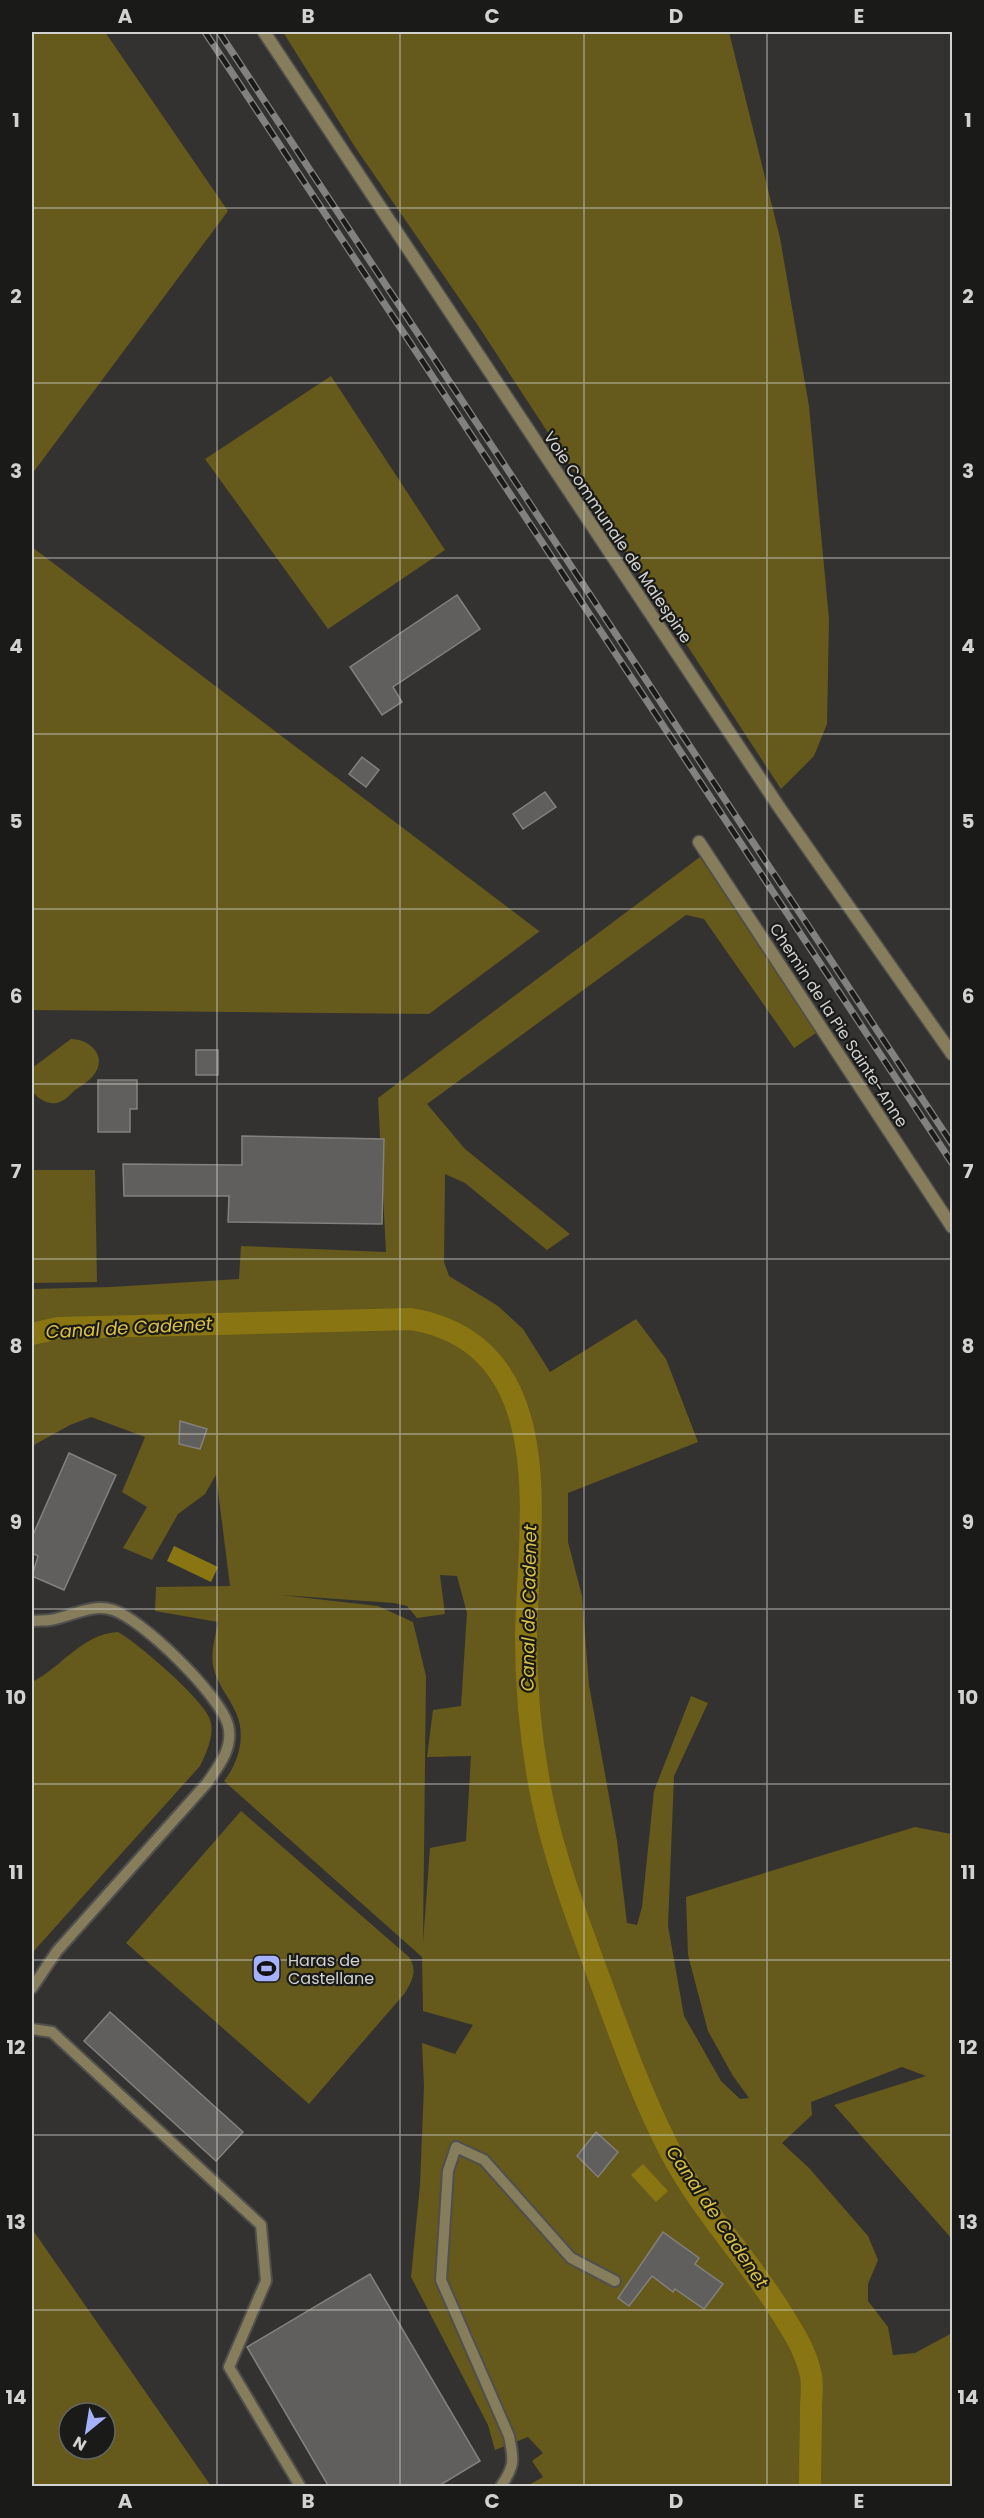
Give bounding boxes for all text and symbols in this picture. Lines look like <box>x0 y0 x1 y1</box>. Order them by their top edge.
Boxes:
text: A <box>118 2 133 30</box>
text: B <box>301 2 315 30</box>
text: C <box>484 2 500 30</box>
text: D <box>669 2 683 30</box>
text: E <box>854 2 864 30</box>
text: 1 <box>12 106 20 134</box>
text: 1 <box>964 106 972 134</box>
text: 2 <box>10 282 22 310</box>
text: 2 <box>962 282 974 310</box>
street label: Voie Communale de Malespine <box>538 427 697 648</box>
text: 3 <box>10 457 22 485</box>
text: 3 <box>962 457 974 485</box>
text: 4 <box>9 632 23 660</box>
text: 4 <box>961 632 975 660</box>
text: 5 <box>10 807 23 835</box>
text: 5 <box>962 807 975 835</box>
street label: Chemin de la Pie Sainte-Anne <box>764 919 913 1132</box>
text: 6 <box>10 982 22 1010</box>
text: 6 <box>962 982 974 1010</box>
text: 7 <box>11 1157 22 1185</box>
text: 7 <box>963 1157 974 1185</box>
water label: Canal de Cadenet <box>45 1311 213 1344</box>
text: 8 <box>10 1332 22 1360</box>
text: 8 <box>962 1332 974 1360</box>
text: 9 <box>10 1508 22 1536</box>
text: 9 <box>962 1508 974 1536</box>
water label: Canal de Cadenet <box>515 1524 542 1692</box>
text: 10 <box>6 1683 26 1711</box>
text: 10 <box>958 1683 978 1711</box>
text: 11 <box>8 1858 24 1886</box>
text: 11 <box>960 1858 976 1886</box>
place label: Haras de Castellane <box>288 1949 374 1990</box>
sports icon: Haras de Castellane <box>251 1953 283 1985</box>
text: 12 <box>7 2033 25 2061</box>
text: 12 <box>959 2033 977 2061</box>
water label: Canal de Cadenet <box>660 2141 775 2293</box>
text: 13 <box>6 2208 26 2236</box>
text: 13 <box>958 2208 978 2236</box>
text: 14 <box>5 2383 27 2411</box>
text: 14 <box>957 2383 979 2411</box>
north arrow <box>57 2401 117 2461</box>
text: N <box>69 2431 91 2457</box>
text: A <box>118 2487 133 2515</box>
text: B <box>301 2487 315 2515</box>
text: C <box>484 2487 500 2515</box>
text: D <box>669 2487 683 2515</box>
text: E <box>854 2487 864 2515</box>

